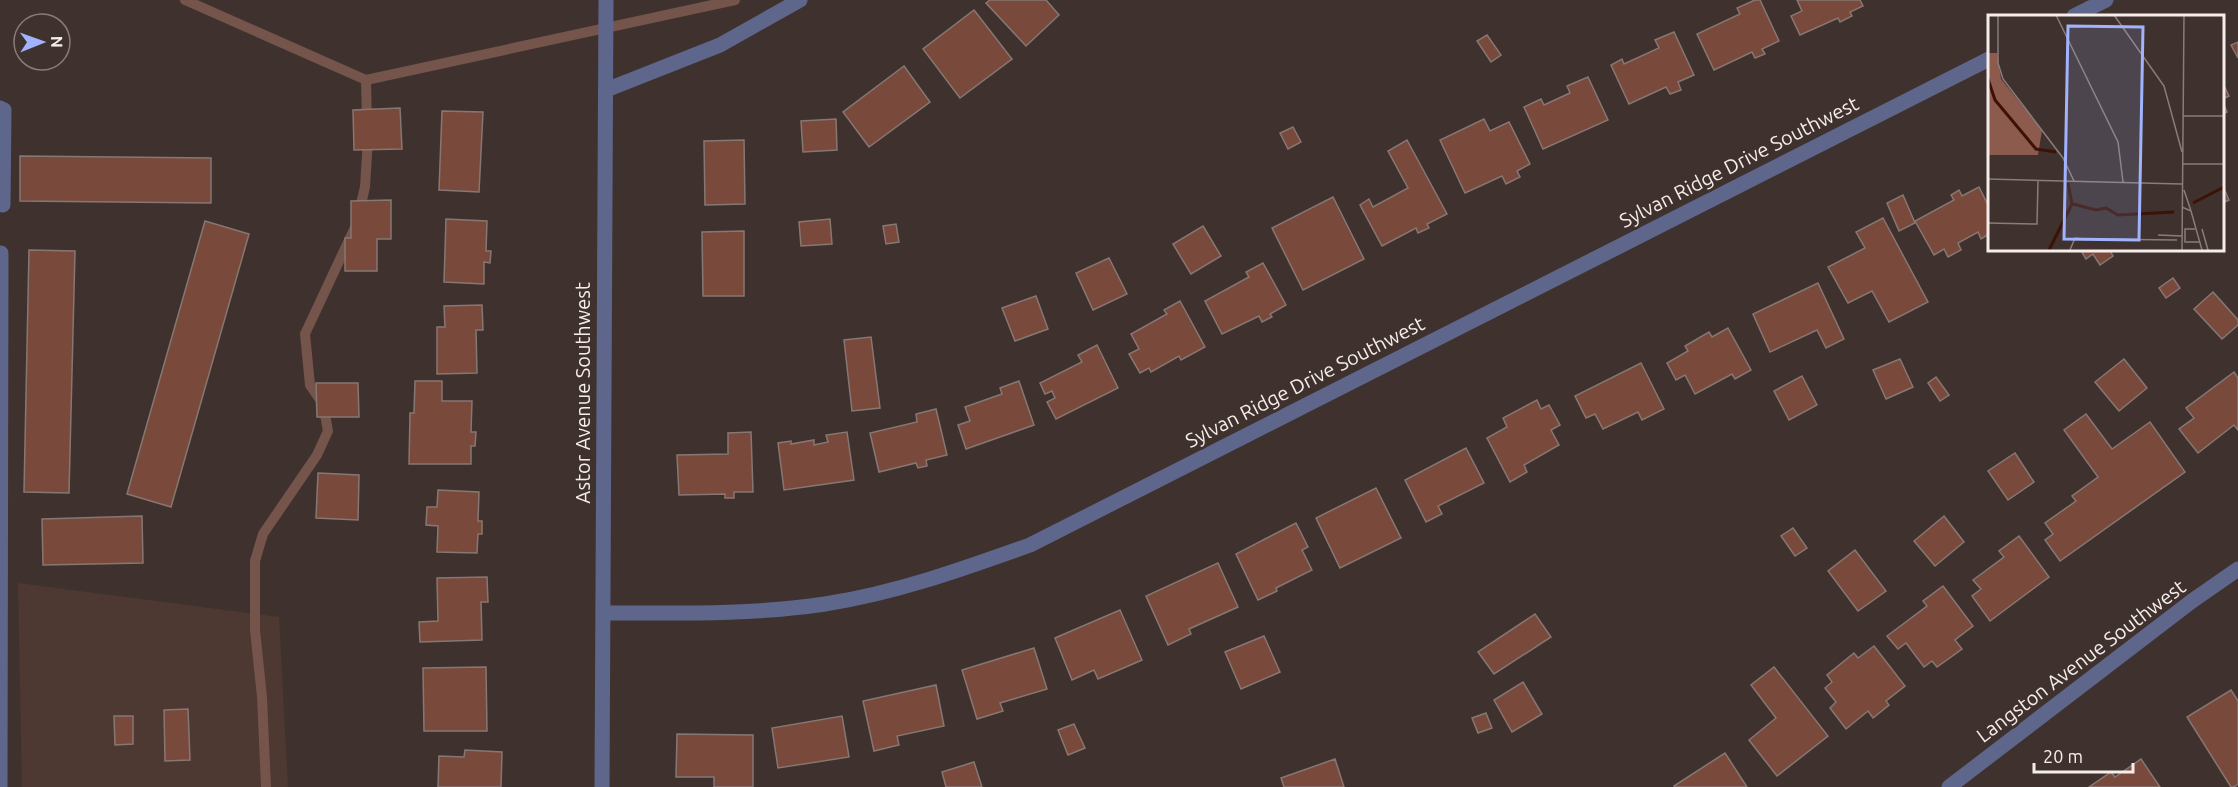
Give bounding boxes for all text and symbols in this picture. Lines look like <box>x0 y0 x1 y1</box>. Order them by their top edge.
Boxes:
north arrow <box>12 12 72 72</box>
inset map <box>1988 15 2223 250</box>
text: N <box>48 36 66 48</box>
street label: Sylvan Ridge Drive Southwest <box>1615 91 1862 232</box>
street label: Astor Avenue Southwest <box>571 282 594 504</box>
street label: Sylvan Ridge Drive Southwest <box>1181 311 1428 452</box>
street label: Langston Avenue Southwest <box>1972 574 2190 747</box>
scale bar <box>2034 736 2133 774</box>
text: 20 m <box>2043 746 2083 766</box>

